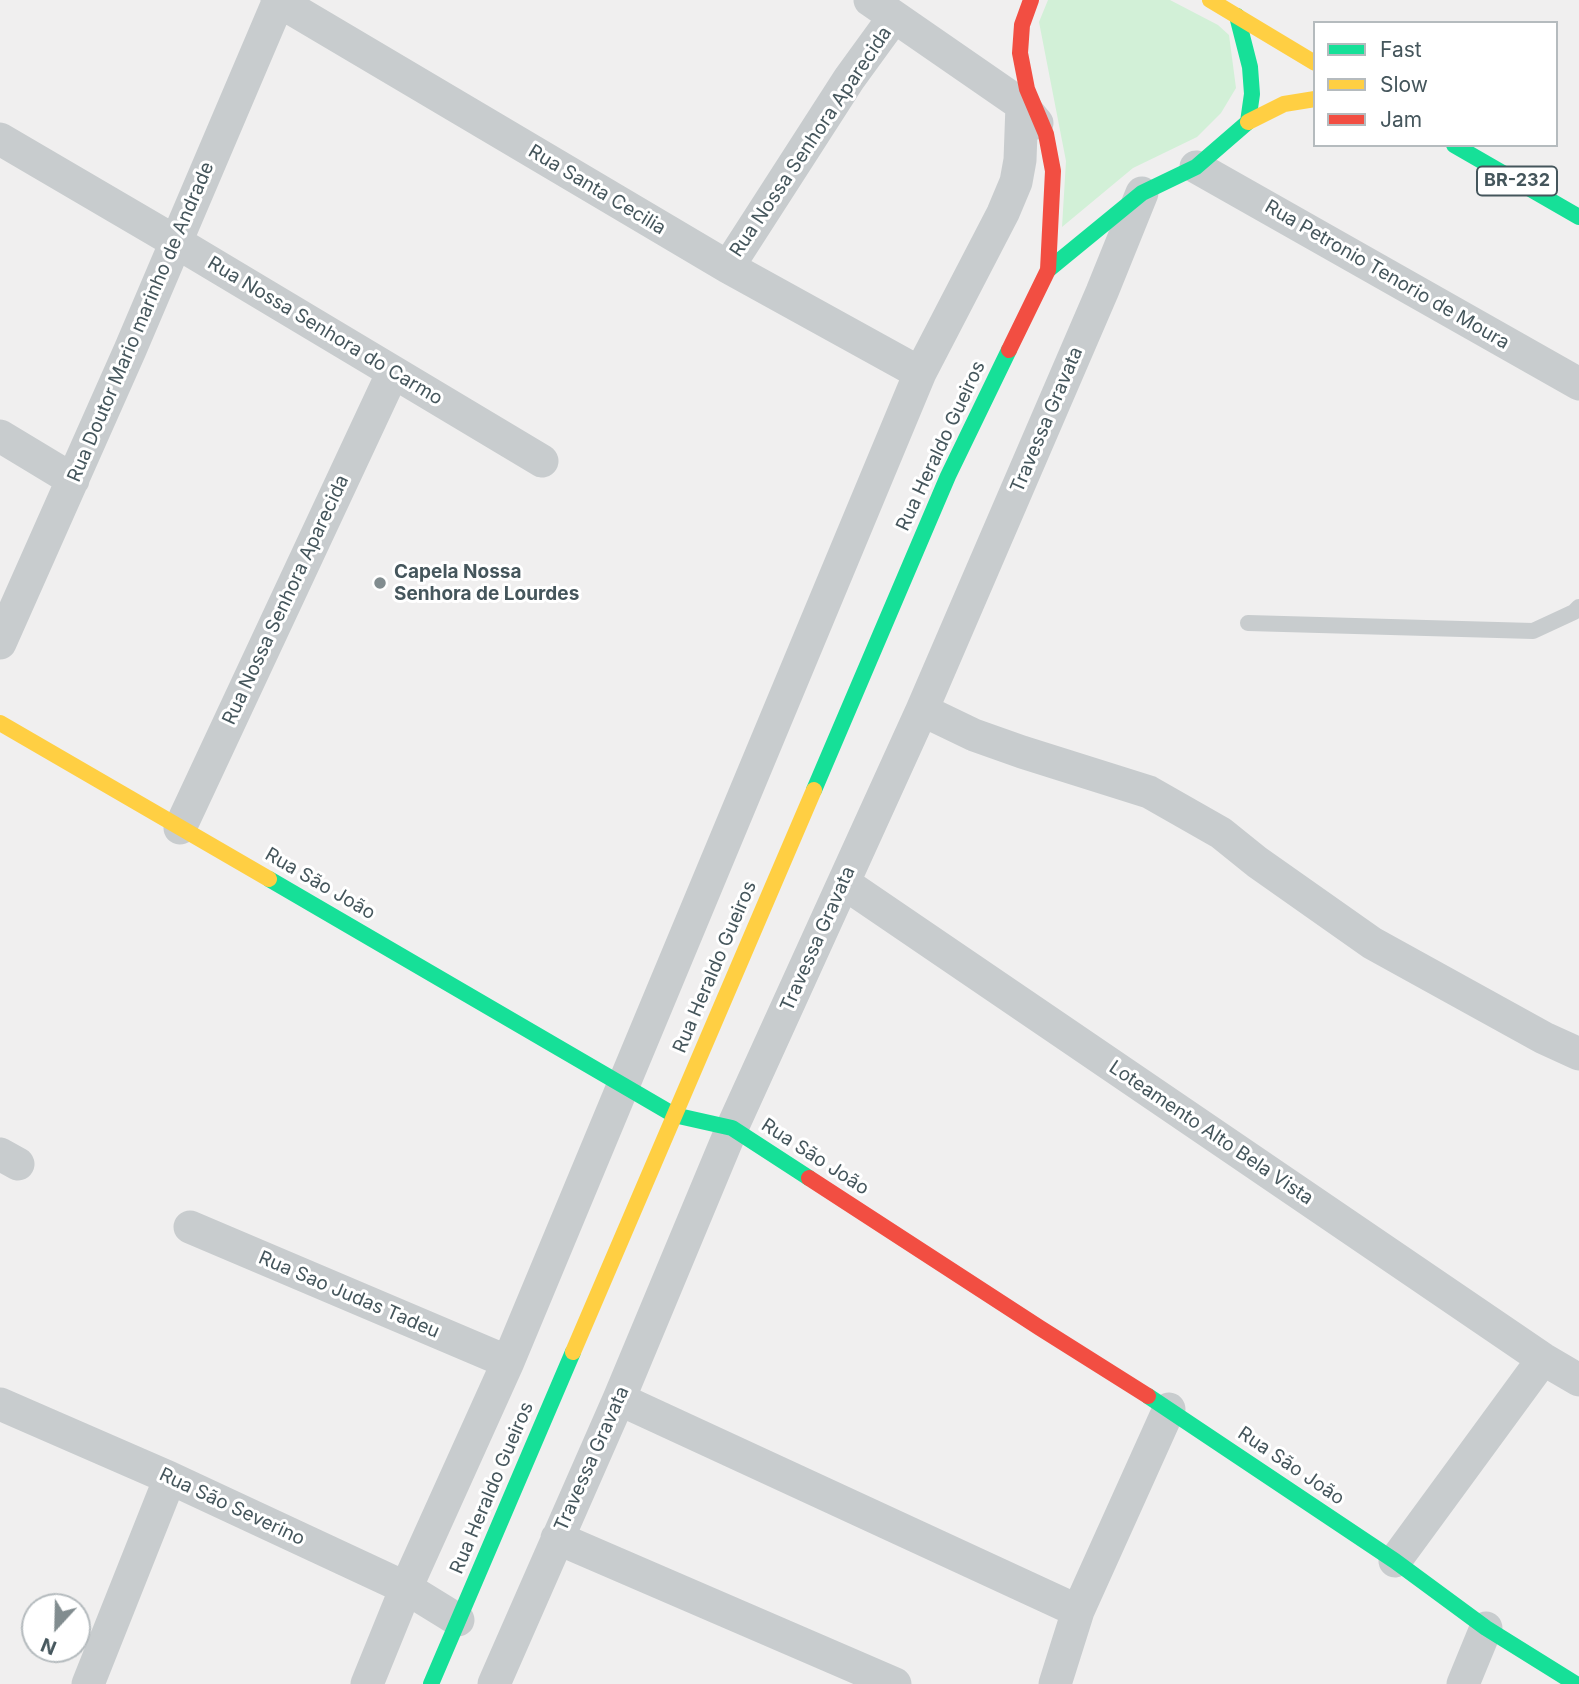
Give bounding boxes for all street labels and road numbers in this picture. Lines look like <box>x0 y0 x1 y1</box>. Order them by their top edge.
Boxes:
street label: Rua Nossa Senhora Aparecida <box>725 23 897 261</box>
street label: Rua Santa Cecilia <box>524 140 670 240</box>
street label: Rua Doutor Mario marinho de Andrade <box>63 159 219 485</box>
road number: BR-232 <box>1477 166 1557 196</box>
street label: Rua Petronio Tenorio de Moura <box>1261 195 1513 355</box>
street label: Rua Nossa Senhora do Carmo <box>203 252 447 410</box>
street label: Travessa Gravata <box>1006 344 1088 496</box>
street label: Rua Heraldo Gueiros <box>892 357 990 535</box>
street label: Rua Nossa Senhora Aparecida <box>218 472 354 728</box>
street label: Rua São João <box>261 843 379 925</box>
street label: Travessa Gravata <box>776 863 860 1015</box>
street label: Rua Heraldo Gueiros <box>668 877 762 1057</box>
street label: Loteamento Alto Bela Vista <box>1105 1056 1317 1210</box>
street label: Rua São João <box>757 1114 873 1200</box>
street label: Rua Sao Judas Tadeu <box>255 1247 443 1343</box>
street label: Travessa Gravata <box>550 1383 634 1535</box>
street label: Rua Heraldo Gueiros <box>445 1398 539 1578</box>
street label: Rua São João <box>1233 1422 1349 1510</box>
street label: Rua São Severino <box>156 1463 308 1551</box>

